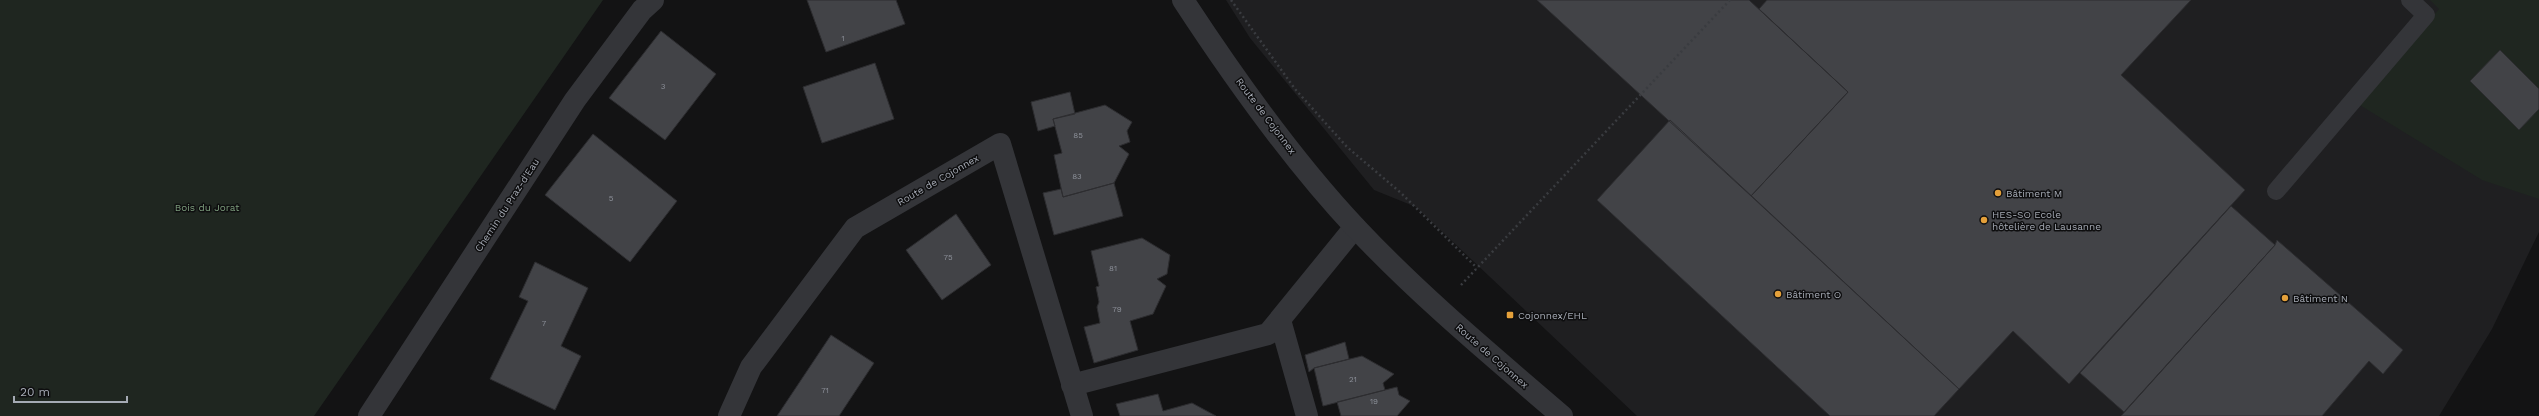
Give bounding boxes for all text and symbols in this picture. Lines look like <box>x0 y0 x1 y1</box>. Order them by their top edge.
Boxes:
house number: 1 <box>841 34 845 43</box>
street label: Route de Cojonnex <box>1234 76 1298 156</box>
house number: 3 <box>661 82 666 91</box>
house number: 85 <box>1073 131 1083 140</box>
street label: Route de Cojonnex <box>895 152 981 208</box>
street label: Chemin du Praz-d'Eau <box>473 156 541 254</box>
house number: 83 <box>1072 172 1082 181</box>
marker: Bâtiment M <box>1993 188 2003 198</box>
place label: Bâtiment M <box>2006 188 2062 199</box>
house number: 5 <box>609 194 614 203</box>
park label: Bois du Jorat <box>175 202 240 213</box>
place label: HES-SO Ecole hôtelière de Lausanne <box>1992 209 2101 232</box>
marker: HES-SO Ecole hôtelière de Lausanne <box>1979 215 1989 225</box>
house number: 75 <box>943 253 953 262</box>
house number: 81 <box>1109 264 1117 273</box>
marker: Bâtiment O <box>1773 289 1783 299</box>
place label: Bâtiment O <box>1786 289 1841 300</box>
marker: Bâtiment N <box>2280 293 2290 303</box>
place label: Bâtiment N <box>2293 293 2348 304</box>
house number: 79 <box>1112 305 1122 314</box>
marker: Cojonnex/EHL <box>1505 310 1515 320</box>
place label: Cojonnex/EHL <box>1518 310 1587 321</box>
house number: 7 <box>542 319 547 328</box>
street label: Route de Cojonnex <box>1454 322 1530 390</box>
house number: 21 <box>1349 375 1357 384</box>
scale bar <box>14 378 127 404</box>
text: 20 m <box>20 385 50 399</box>
house number: 71 <box>821 386 829 395</box>
house number: 19 <box>1370 397 1378 406</box>

